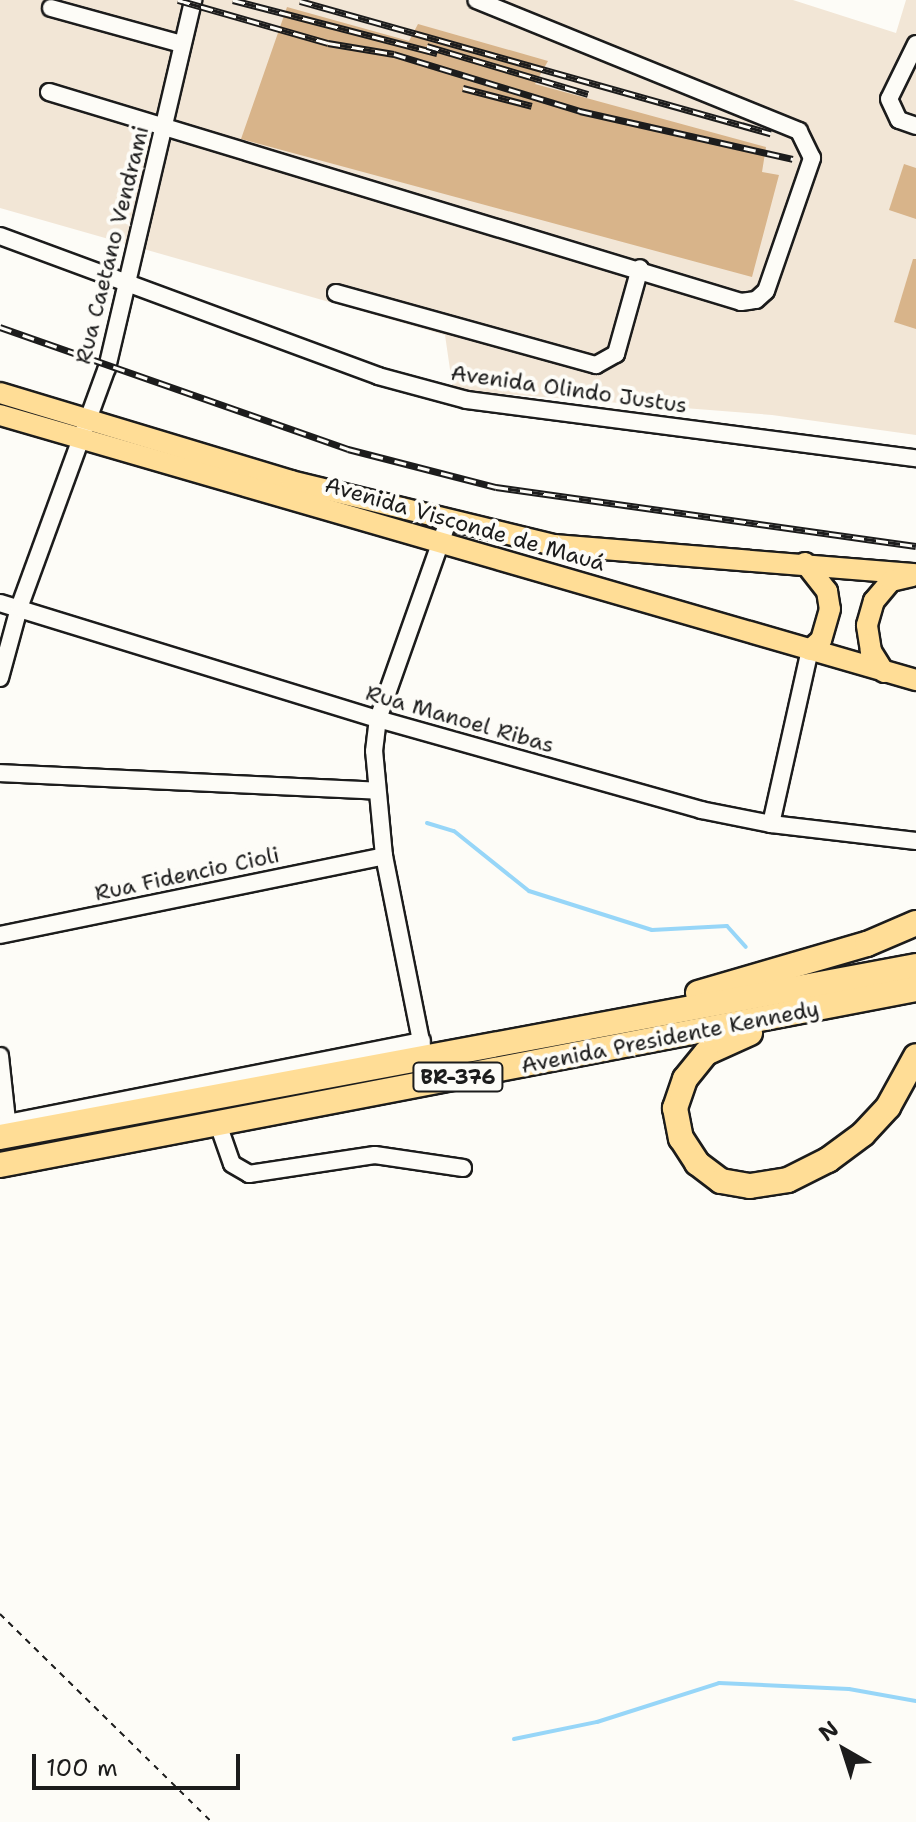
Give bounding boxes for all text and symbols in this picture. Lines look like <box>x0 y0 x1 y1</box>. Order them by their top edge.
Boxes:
street label: Rua Caetano Vendrami <box>70 123 154 367</box>
street label: Avenida Olindo Justus <box>449 359 689 419</box>
street label: Avenida Visconde de Mauá <box>322 471 608 577</box>
street label: Rua Manoel Ribas <box>363 679 557 759</box>
street label: Rua Fidencio Cioli <box>92 842 282 906</box>
street label: Avenida Presidente Kennedy <box>519 995 821 1079</box>
road number: BR-376 <box>412 1061 504 1093</box>
north arrow <box>804 1710 884 1790</box>
text: N <box>813 1714 844 1748</box>
scale bar <box>36 1738 244 1788</box>
text: 100 m <box>46 1752 118 1784</box>

